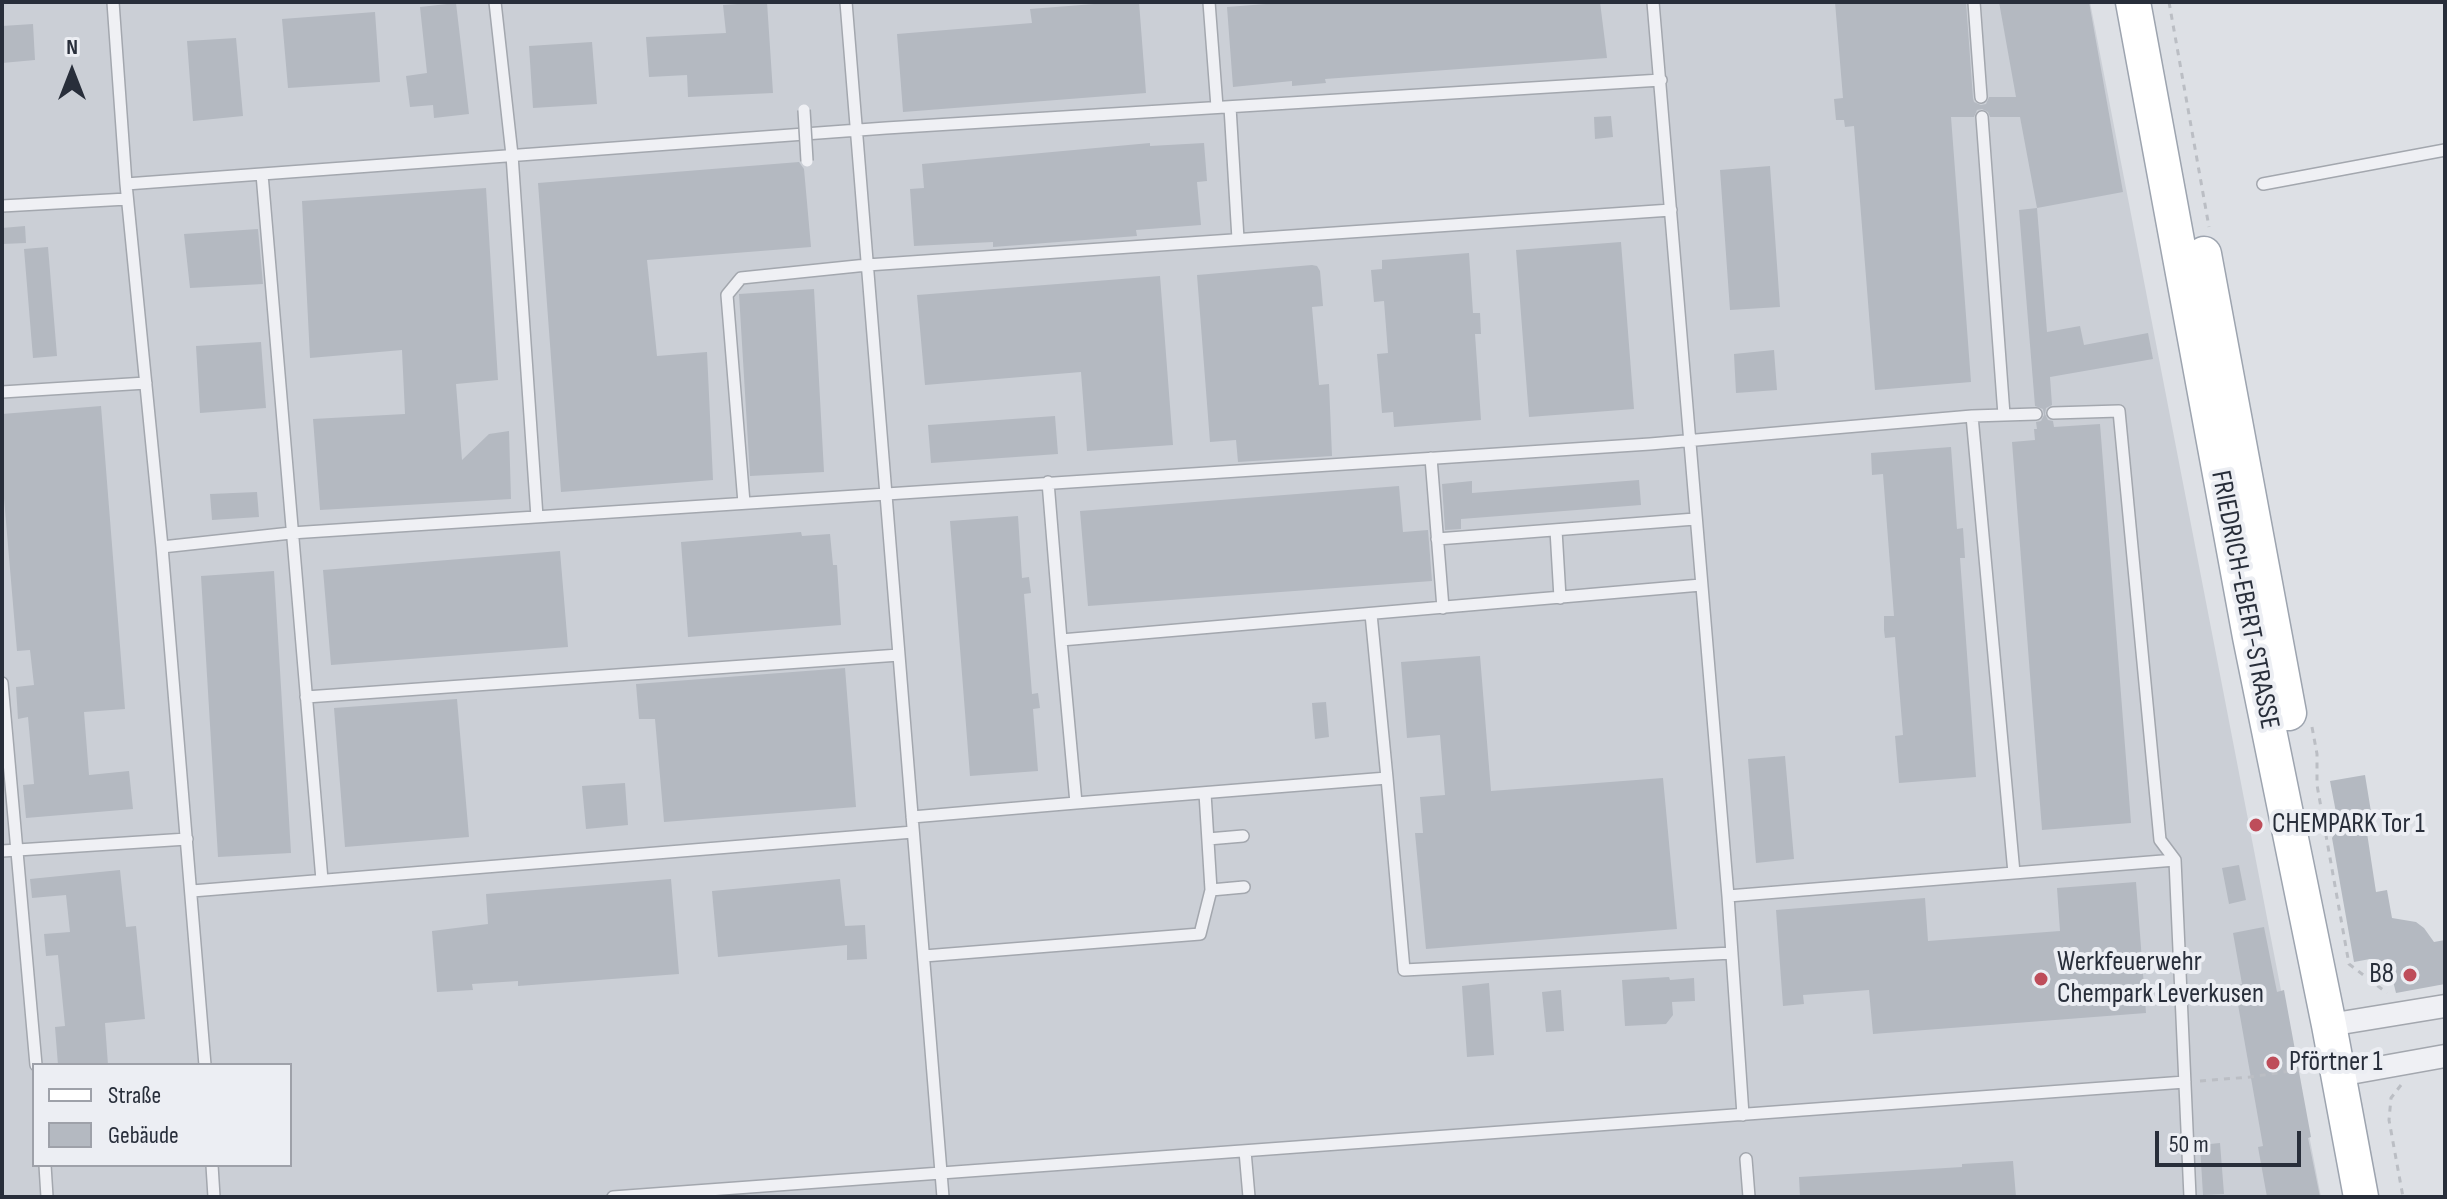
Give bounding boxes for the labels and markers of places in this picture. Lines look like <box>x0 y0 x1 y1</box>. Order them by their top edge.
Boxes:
place label: CHEMPARK Tor 1 <box>2272 808 2425 842</box>
marker: CHEMPARK Tor 1 <box>2247 816 2265 834</box>
place label: Werkfeuerwehr Chempark Leverkusen <box>2057 946 2264 1012</box>
place label: B8 <box>2369 958 2394 992</box>
marker: B8 <box>2401 966 2419 984</box>
marker: Werkfeuerwehr Chempark Leverkusen <box>2032 970 2050 988</box>
place label: Pförtner 1 <box>2289 1046 2383 1080</box>
marker: Pförtner 1 <box>2264 1054 2282 1072</box>

